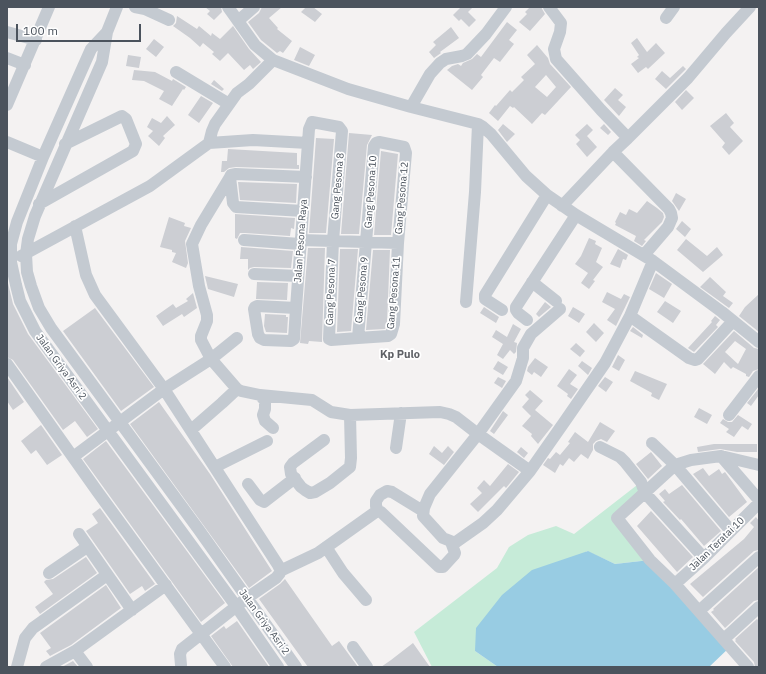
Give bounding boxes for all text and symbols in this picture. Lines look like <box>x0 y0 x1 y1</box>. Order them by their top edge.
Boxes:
scale bar <box>18 16 143 42</box>
text: 100 m <box>23 23 58 38</box>
street label: Gang Pesona 8 <box>329 152 347 220</box>
street label: Gang Pesona 10 <box>362 155 380 229</box>
street label: Gang Pesona 12 <box>393 161 411 235</box>
street label: Jalan Pesona Raya <box>292 199 310 283</box>
street label: Gang Pesona 9 <box>353 256 371 324</box>
street label: Gang Pesona 11 <box>385 256 403 330</box>
street label: Gang Pesona 7 <box>324 258 338 326</box>
street label: Jalan Griya Asri 2 <box>33 332 89 402</box>
district label: Kp Pulo <box>380 348 420 362</box>
street label: Jalan Teratai 10 <box>687 515 747 573</box>
street label: Jalan Griya Asri 2 <box>236 587 292 657</box>

